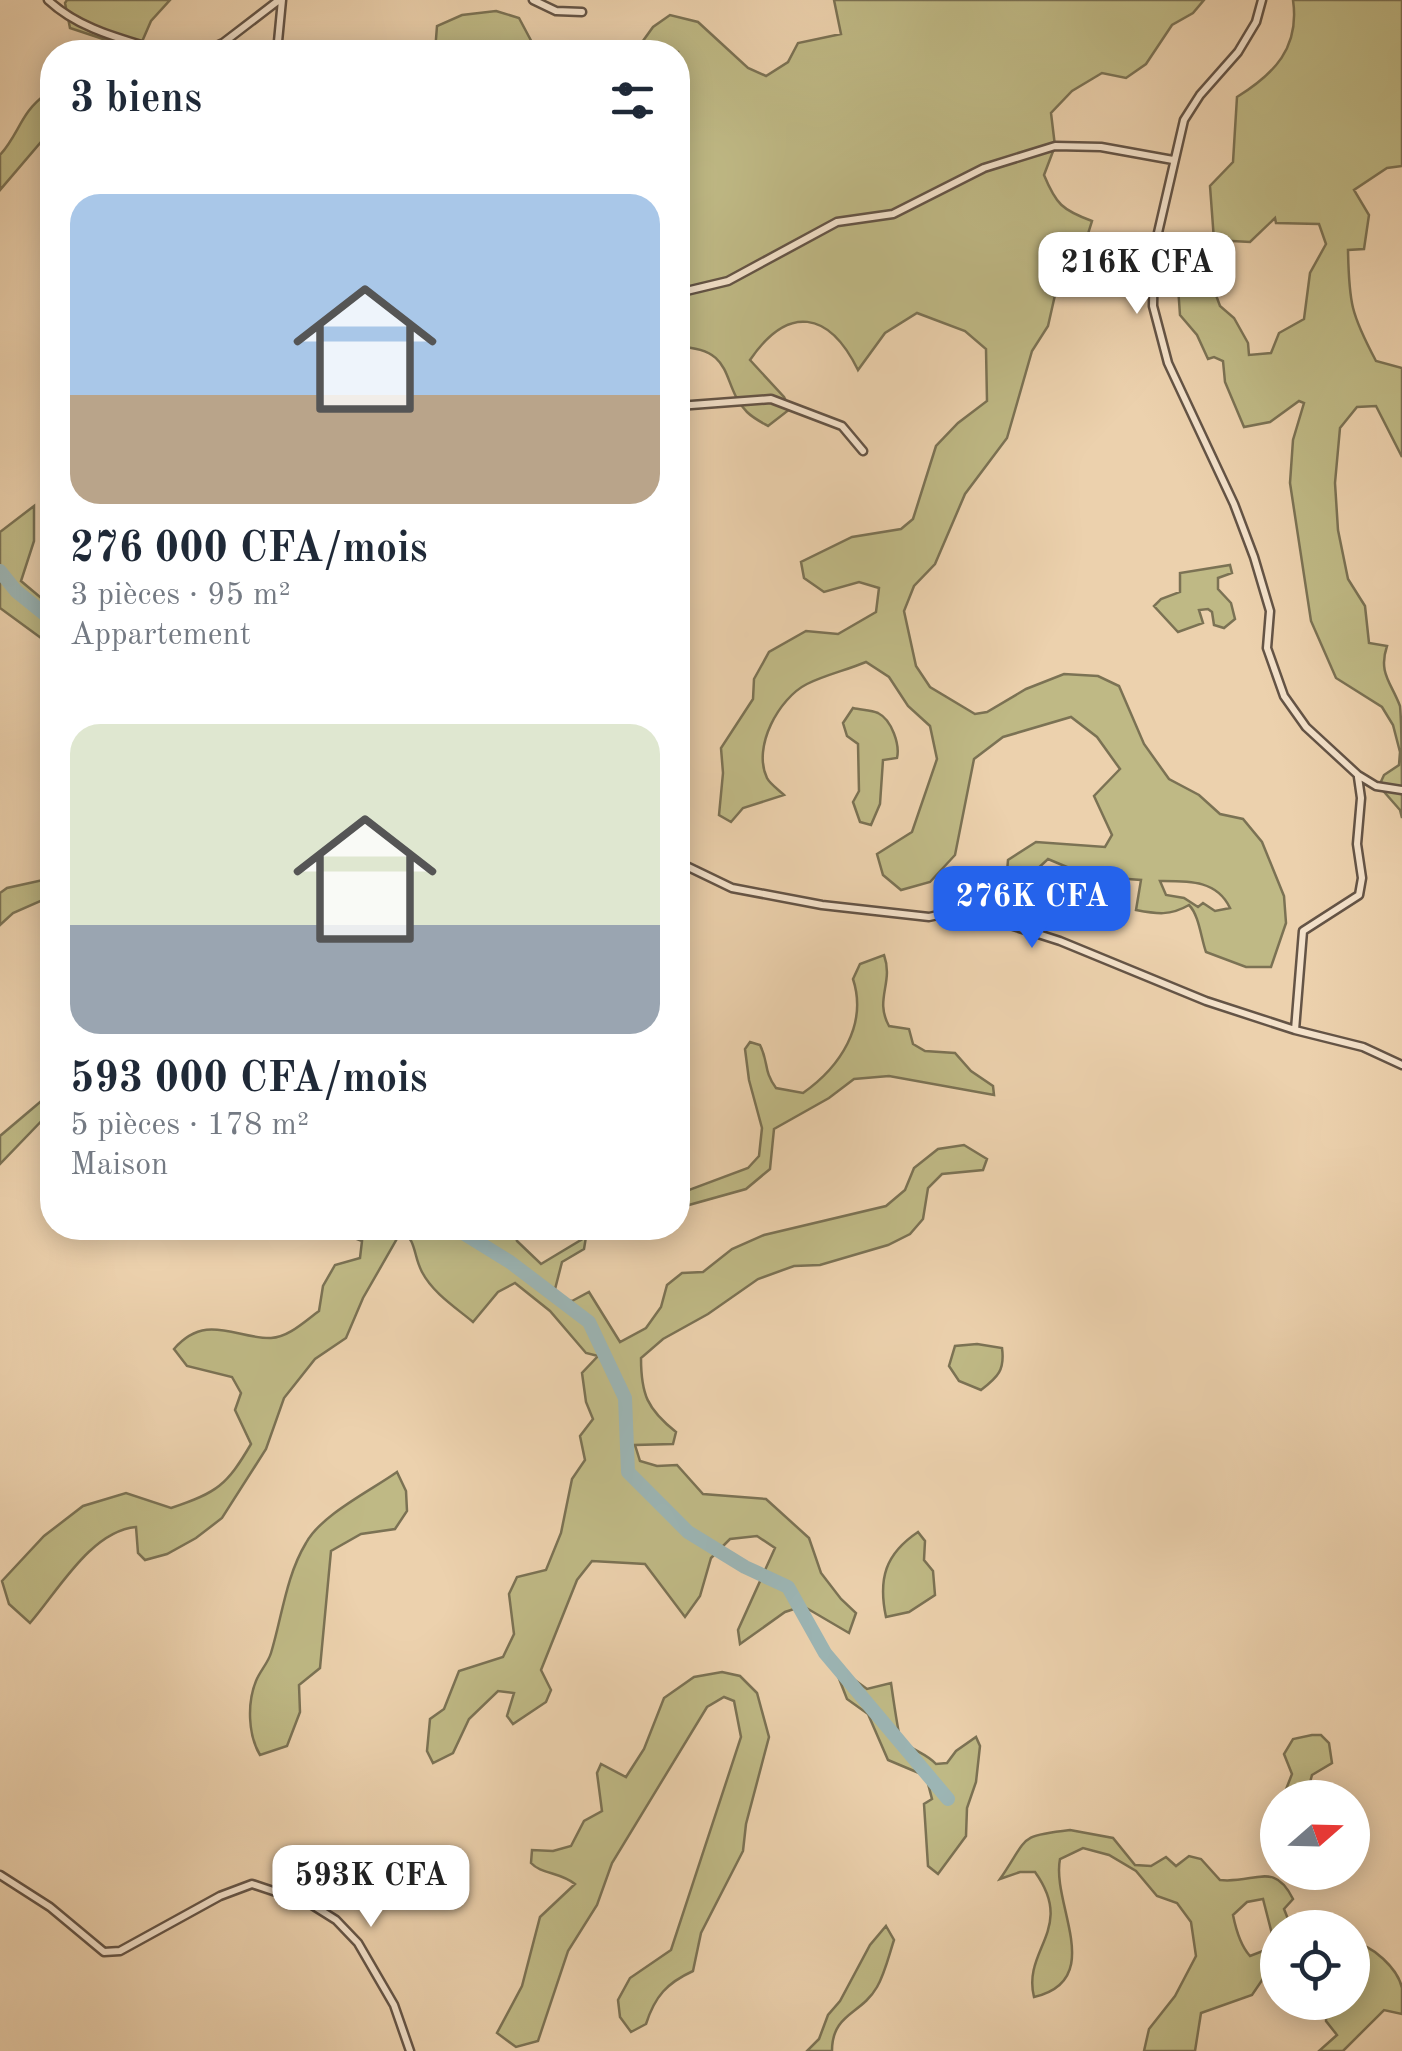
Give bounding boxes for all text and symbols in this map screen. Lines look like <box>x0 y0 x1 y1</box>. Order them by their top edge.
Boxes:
icon: filters <box>605 73 660 128</box>
text: 3 biens <box>70 79 202 121</box>
pin: 216K CFA <box>1034 232 1240 317</box>
text: 216K CFA <box>1060 248 1214 280</box>
icon: home <box>275 259 455 439</box>
text: 276 000 CFA/mois <box>70 529 428 571</box>
text: 3 pièces · 95 m² <box>70 580 291 612</box>
text: Appartement <box>70 620 251 652</box>
icon: home <box>275 789 455 969</box>
pin: 276K CFA <box>929 866 1135 951</box>
text: 276K CFA <box>955 882 1109 914</box>
text: 593 000 CFA/mois <box>70 1059 428 1101</box>
text: 5 pièces · 178 m² <box>70 1110 309 1142</box>
text: Maison <box>70 1150 168 1182</box>
north arrow <box>1260 1780 1370 1890</box>
map controls <box>1260 1780 1370 2020</box>
pin: 593K CFA <box>268 1845 474 1930</box>
text: 593K CFA <box>294 1861 448 1893</box>
button: locate <box>1260 1910 1370 2020</box>

